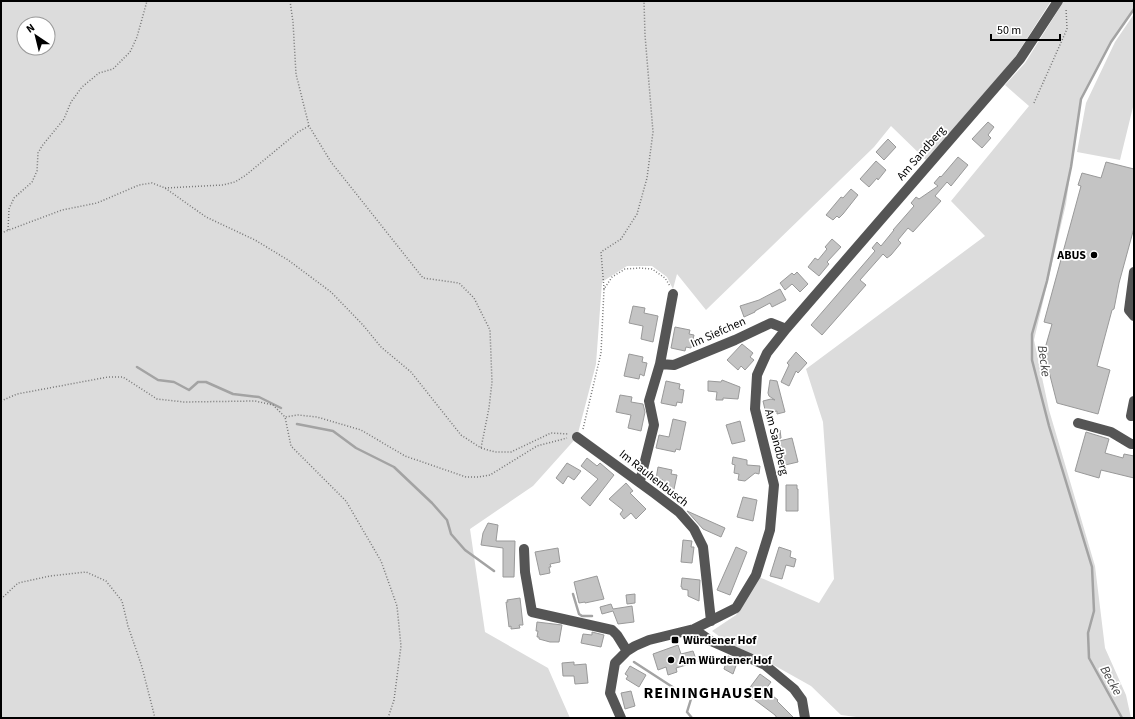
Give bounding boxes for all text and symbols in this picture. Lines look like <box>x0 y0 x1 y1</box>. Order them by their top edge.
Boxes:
north arrow <box>16 16 56 56</box>
scale bar <box>991 16 1060 42</box>
text: N <box>23 20 38 36</box>
text: 50 m <box>997 22 1021 39</box>
street label: Am Sandberg <box>893 122 950 184</box>
place label: ABUS <box>1056 247 1086 264</box>
marker: ABUS <box>1089 250 1099 260</box>
street label: Im Siefchen <box>688 313 748 352</box>
water label: Becke <box>1033 344 1055 378</box>
street label: Am Sandberg <box>760 407 793 477</box>
street label: Im Rauhenbusch <box>615 446 692 511</box>
place label: Würdener Hof <box>683 632 757 649</box>
marker: Würdener Hof <box>670 635 680 645</box>
place label: Am Würdener Hof <box>678 652 773 669</box>
marker: Am Würdener Hof <box>666 655 676 665</box>
water label: Becke <box>1096 662 1127 699</box>
district label: REININGHAUSEN <box>643 682 775 704</box>

